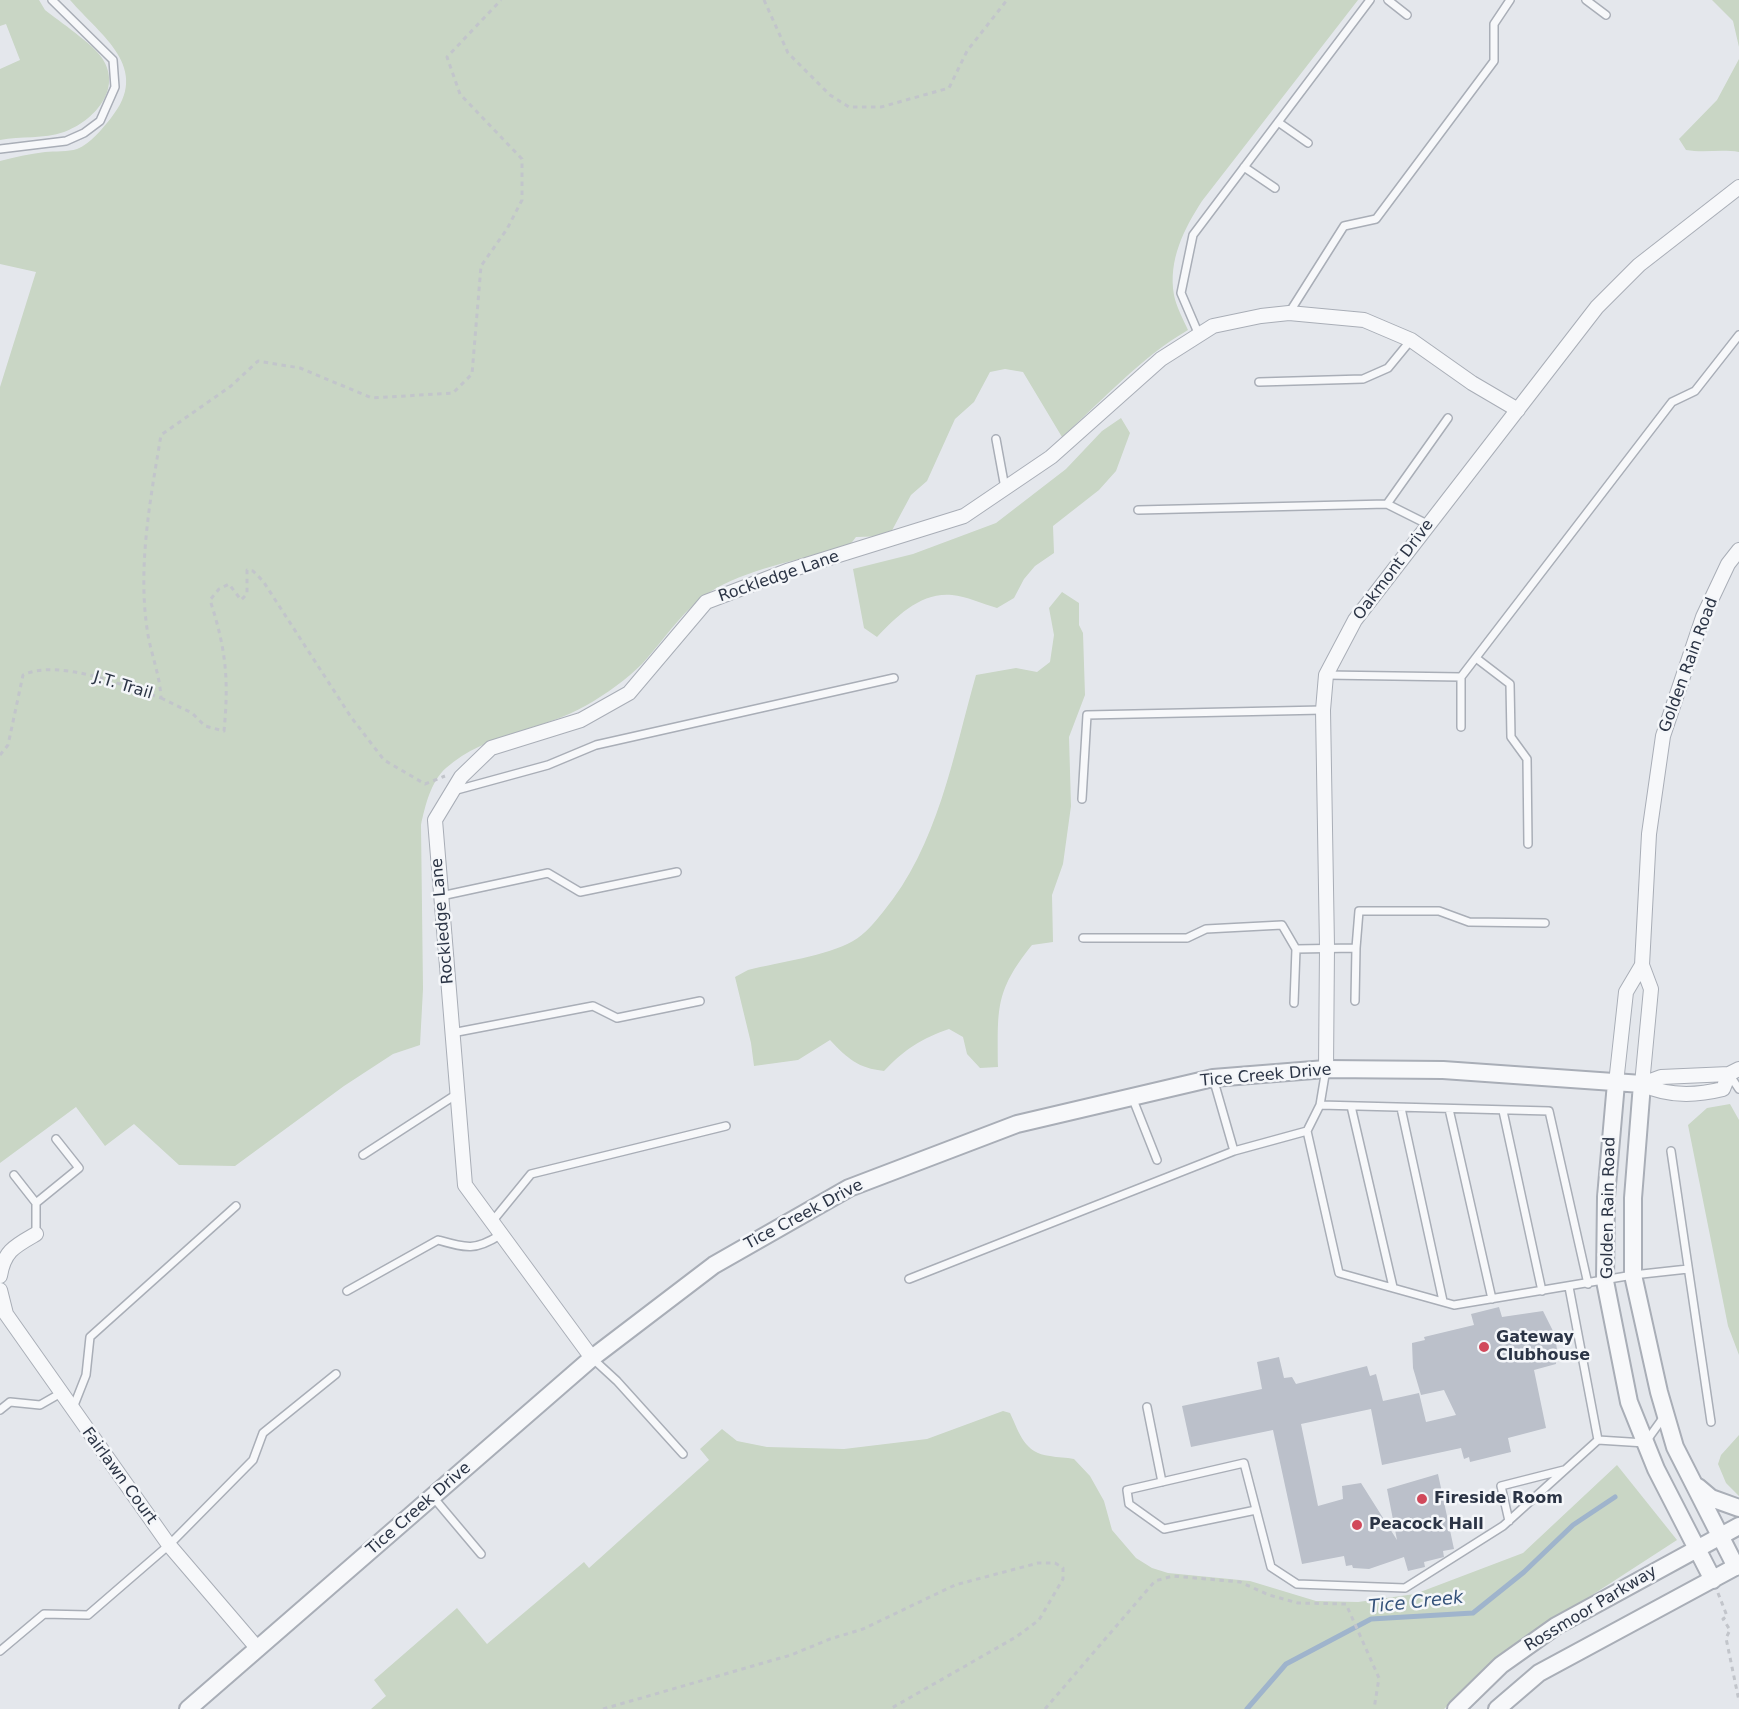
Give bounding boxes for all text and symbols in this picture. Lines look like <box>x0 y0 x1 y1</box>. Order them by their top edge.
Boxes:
street label: Oakmont Drive <box>1350 516 1438 624</box>
street label: Rockledge Lane <box>716 547 842 607</box>
street label: Golden Rain Road <box>1656 595 1722 735</box>
street label: J.T. Trail <box>91 668 155 704</box>
street label: Rockledge Lane <box>428 857 458 985</box>
street label: Tice Creek Drive <box>1200 1061 1332 1091</box>
street label: Golden Rain Road <box>1598 1137 1620 1279</box>
street label: Tice Creek Drive <box>741 1176 867 1254</box>
place label: Gateway Clubhouse <box>1496 1328 1590 1366</box>
marker: Gateway Clubhouse <box>1477 1340 1491 1354</box>
street label: Fairlawn Court <box>77 1424 161 1528</box>
street label: Tice Creek Drive <box>363 1459 475 1559</box>
place label: Fireside Room <box>1434 1489 1563 1509</box>
marker: Fireside Room <box>1415 1492 1429 1506</box>
place label: Peacock Hall <box>1369 1515 1484 1535</box>
marker: Peacock Hall <box>1350 1518 1364 1532</box>
street label: Rossmoor Parkway <box>1522 1562 1660 1656</box>
water label: Tice Creek <box>1368 1587 1464 1619</box>

